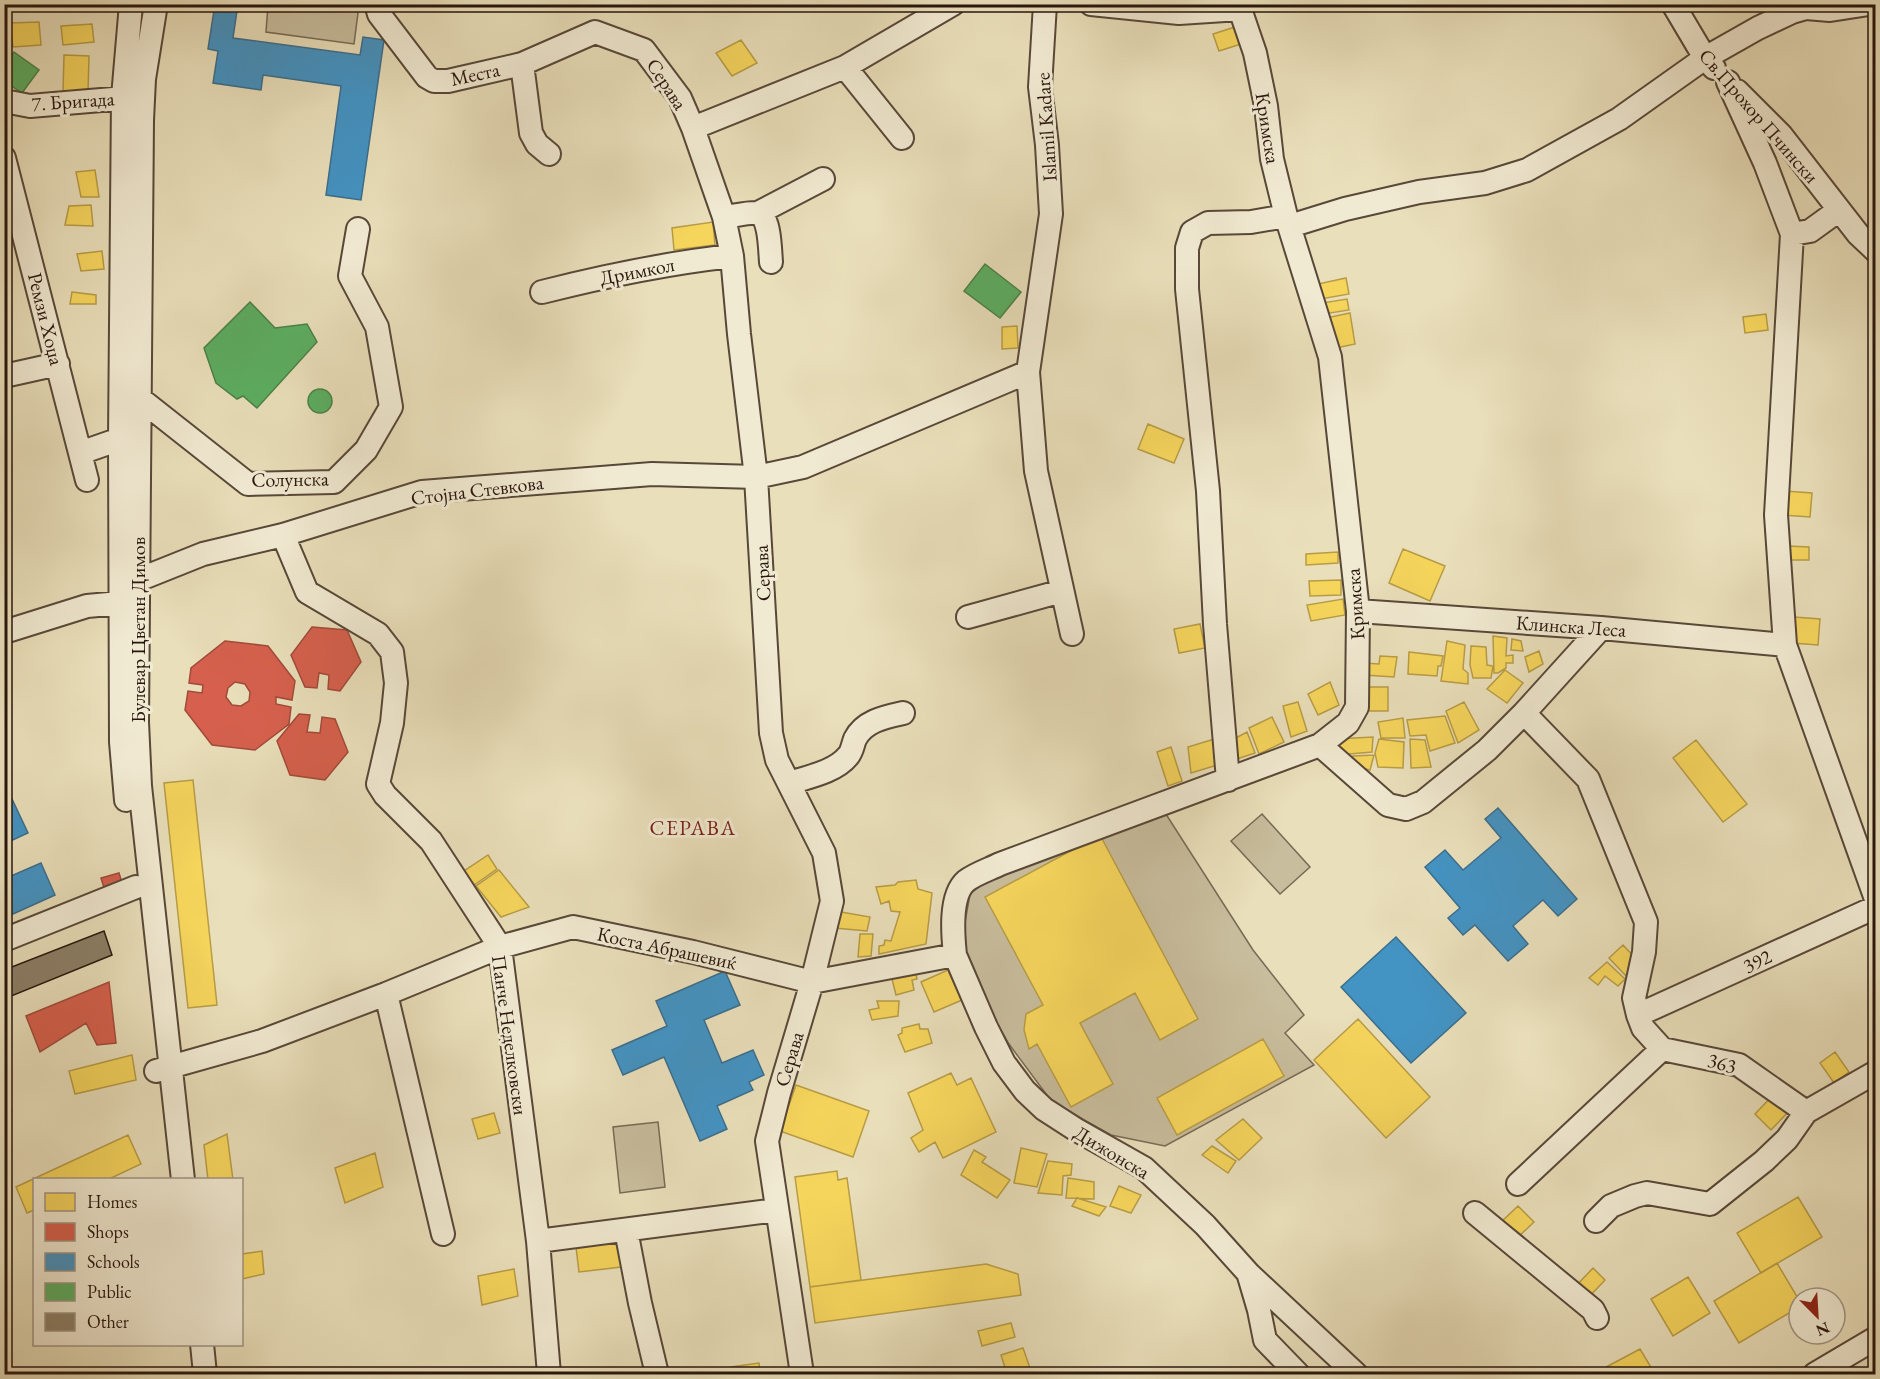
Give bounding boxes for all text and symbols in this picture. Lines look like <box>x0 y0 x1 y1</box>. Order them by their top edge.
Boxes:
street label: Св.Прохор Пчински <box>1693 43 1825 189</box>
street label: Серава <box>641 53 693 115</box>
street label: Места <box>448 56 502 92</box>
street label: Islamil Kadare <box>1029 71 1063 183</box>
street label: 7. Бригада <box>31 85 115 117</box>
street label: Кримска <box>1250 91 1286 165</box>
street label: Дримкол <box>597 251 677 291</box>
street label: Ремзи Хоџа <box>22 270 70 368</box>
street label: Солунска <box>251 465 329 493</box>
street label: Стојна Стевкова <box>409 469 545 511</box>
street label: Булевар Цветан Димов <box>125 537 151 723</box>
street label: Серава <box>748 544 776 602</box>
street label: Кримска <box>1340 567 1370 641</box>
street label: Клинска Леса <box>1515 609 1627 643</box>
district label: СЕРАВА <box>650 814 736 841</box>
street label: Коста Абрашевиќ <box>595 921 740 976</box>
street label: 392 <box>1738 943 1776 979</box>
street label: Панче Неделковски <box>486 953 534 1117</box>
street label: Серава <box>768 1028 810 1090</box>
street label: 363 <box>1705 1047 1739 1079</box>
street label: Дижонска <box>1069 1119 1155 1185</box>
legend <box>33 1178 243 1346</box>
text: Homes <box>87 1190 138 1213</box>
text: Shops <box>87 1220 129 1243</box>
text: Schools <box>87 1250 140 1273</box>
text: Public <box>87 1280 131 1303</box>
north arrow <box>1787 1286 1847 1346</box>
text: Other <box>87 1310 129 1333</box>
text: N <box>1813 1317 1833 1341</box>

